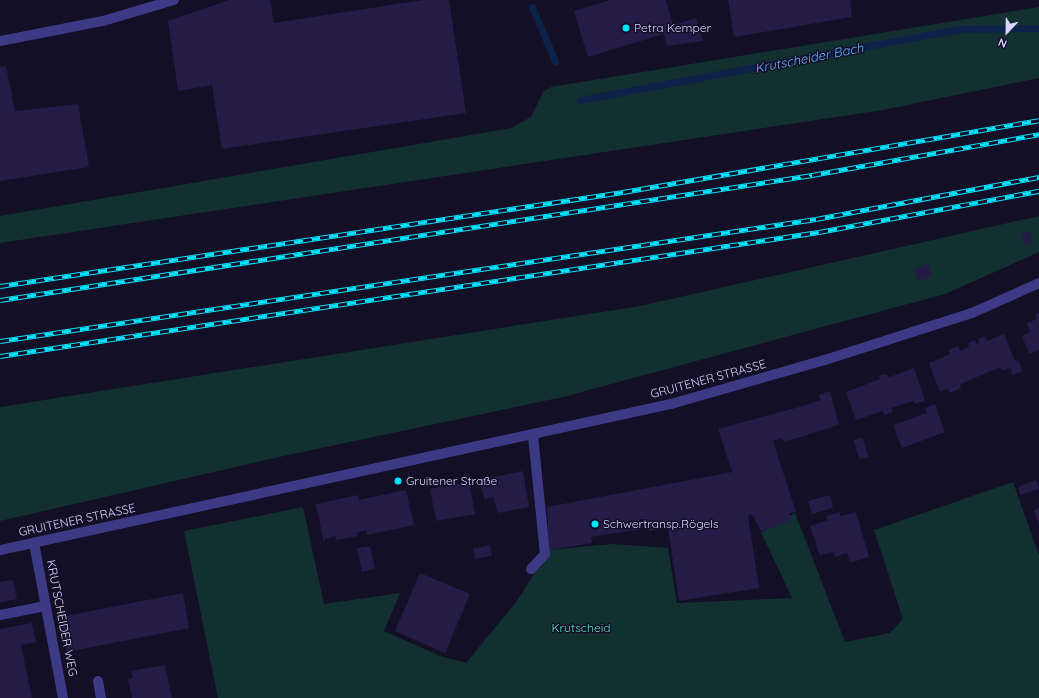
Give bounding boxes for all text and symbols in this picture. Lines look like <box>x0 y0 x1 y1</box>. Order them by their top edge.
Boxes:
north arrow <box>987 12 1027 52</box>
place label: Petra Kemper <box>634 21 711 35</box>
marker: Petra Kemper <box>621 23 631 33</box>
text: N <box>996 35 1009 51</box>
water label: Krutscheider Bach <box>753 40 865 76</box>
street label: GRUITENER STRASSE <box>649 357 767 401</box>
place label: Gruitener Straße <box>406 474 497 488</box>
marker: Gruitener Straße <box>393 476 403 486</box>
street label: GRUITENER STRASSE <box>17 501 137 539</box>
place label: Schwertransp.Rögels <box>603 517 719 531</box>
marker: Schwertransp.Rögels <box>590 519 600 529</box>
street label: KRUTSCHEIDER WEG <box>44 559 80 677</box>
park label: Krutscheid <box>551 621 611 635</box>

